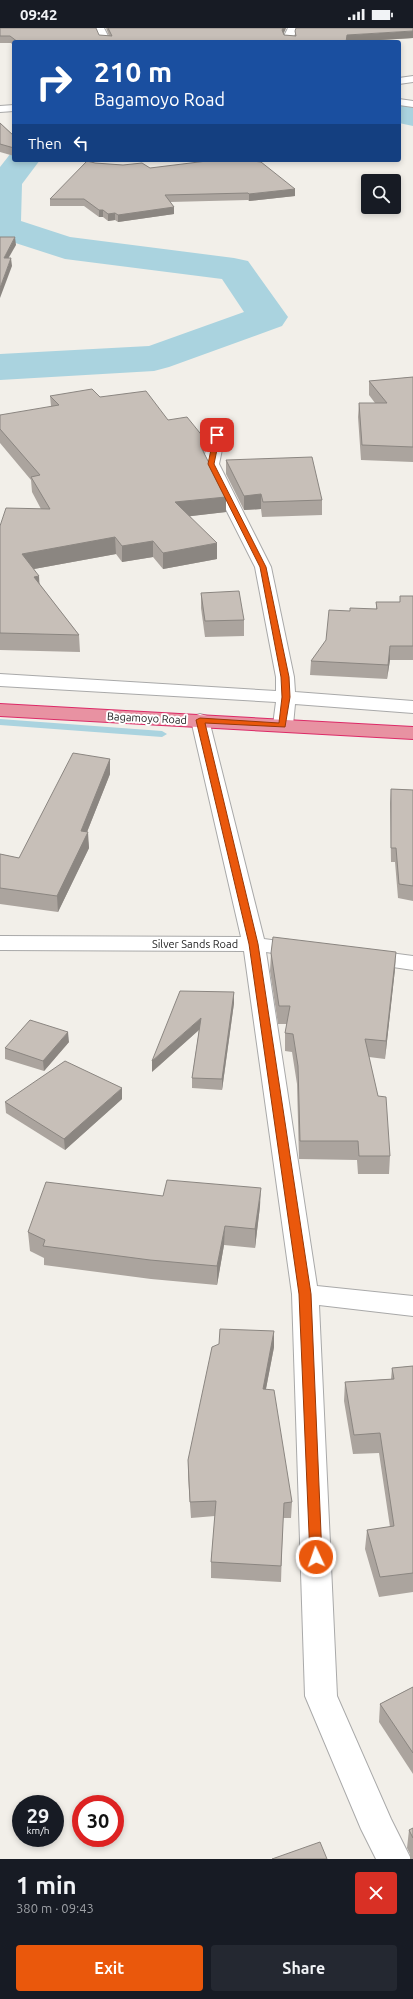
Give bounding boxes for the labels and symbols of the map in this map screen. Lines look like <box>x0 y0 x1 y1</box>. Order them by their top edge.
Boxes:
pin <box>200 418 234 452</box>
street label: Bagamoyo Road <box>107 710 187 726</box>
street label: Silver Sands Road <box>152 938 238 950</box>
position arrow <box>295 1536 337 1578</box>
speed limit sign: 30 <box>72 1795 124 1847</box>

